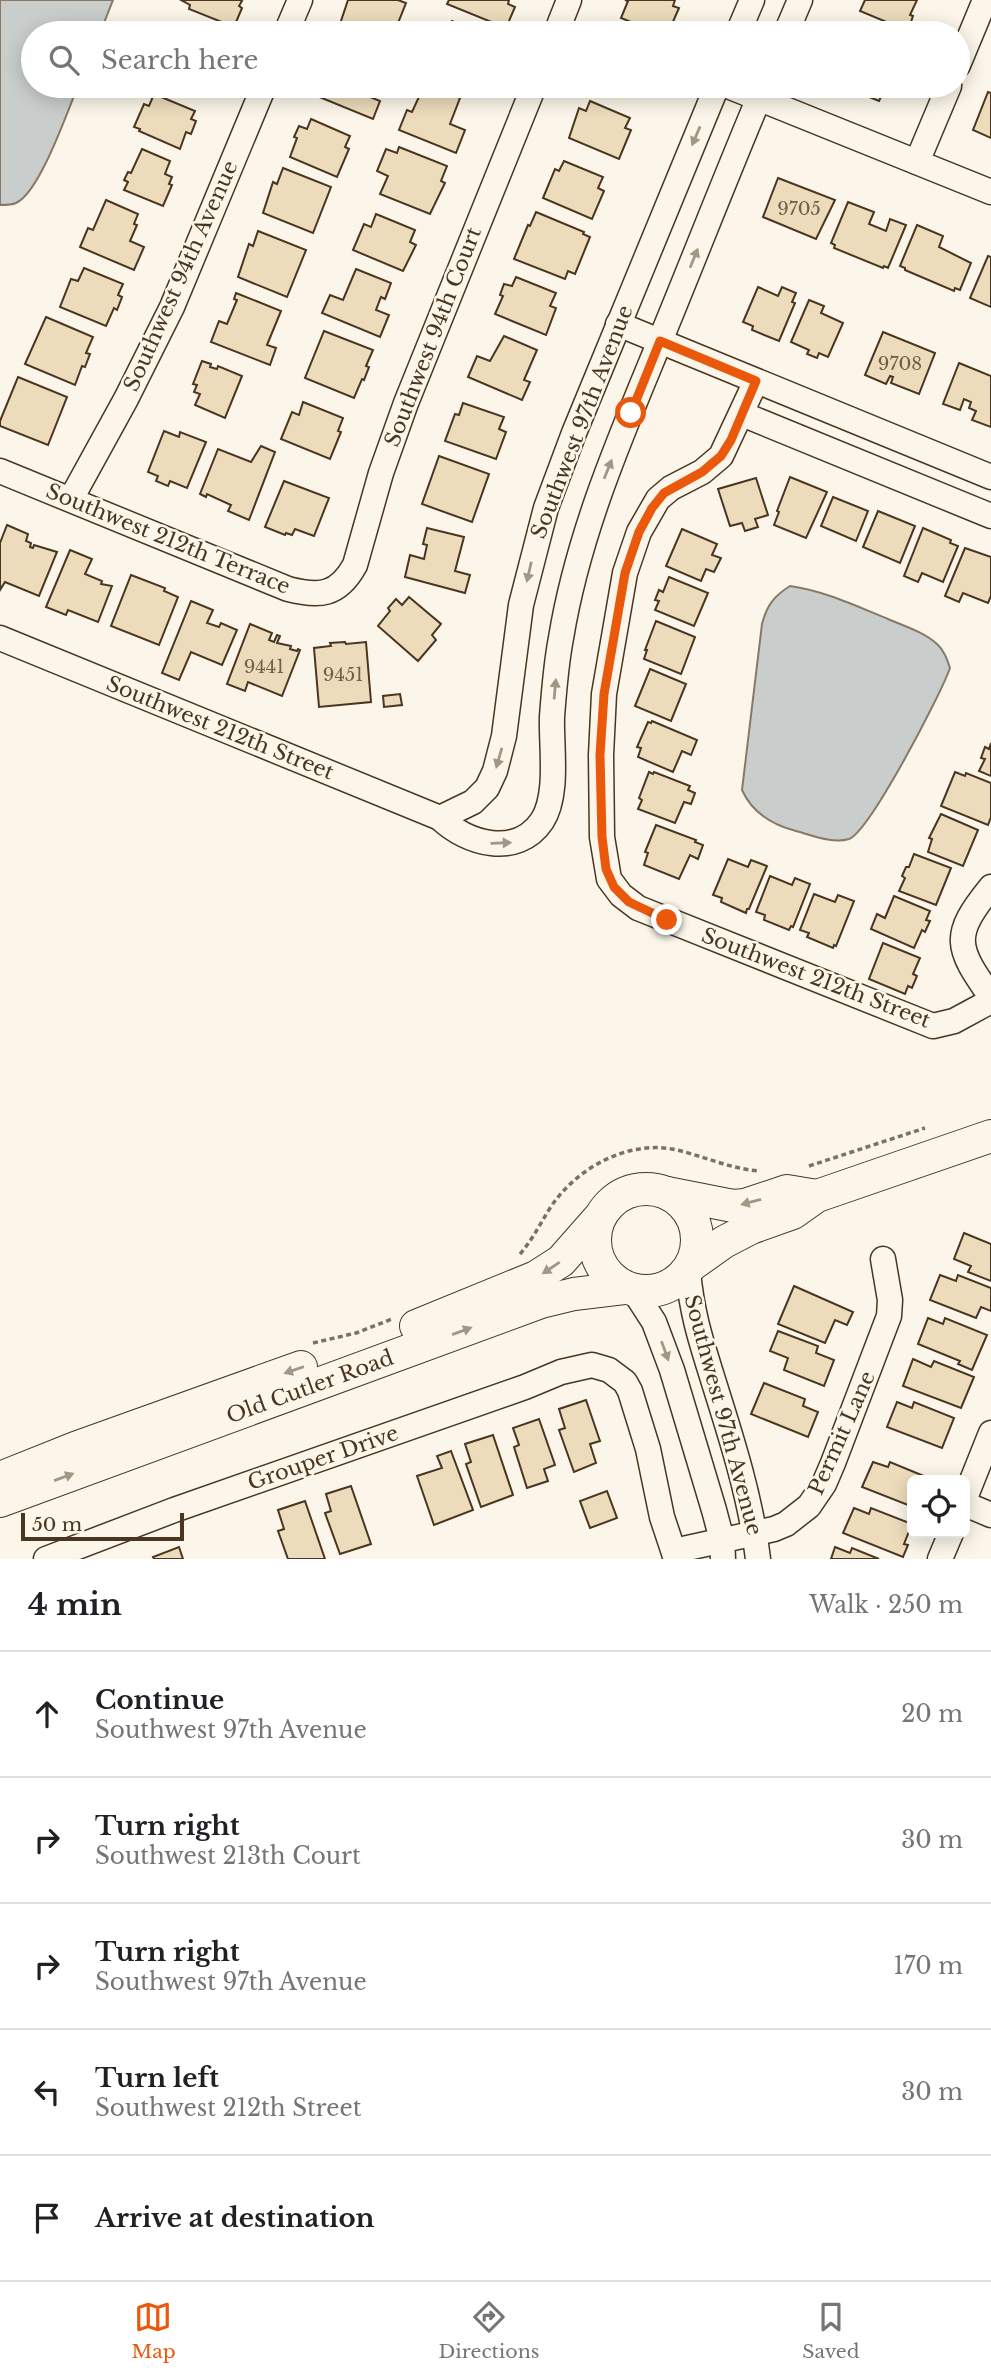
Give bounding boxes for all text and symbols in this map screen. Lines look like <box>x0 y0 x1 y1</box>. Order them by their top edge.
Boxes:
search box <box>21 21 970 98</box>
icon: search <box>45 41 83 79</box>
text: Search here <box>101 44 258 76</box>
one-way arrow <box>690 126 701 147</box>
street label: Southwest 94th Avenue <box>118 157 244 395</box>
house number: 9705 <box>777 198 821 220</box>
street label: Southwest 94th Court <box>379 223 487 451</box>
one-way arrow <box>688 247 699 268</box>
street label: Southwest 97th Avenue <box>525 302 639 542</box>
house number: 9708 <box>878 353 922 375</box>
route start <box>615 397 646 428</box>
one-way arrow <box>602 458 613 479</box>
street label: Southwest 212th Terrace <box>42 478 294 600</box>
one-way arrow <box>523 561 534 583</box>
house number: 9441 <box>244 656 284 678</box>
house number: 9451 <box>323 664 363 686</box>
street label: Southwest 212th Street <box>102 670 338 786</box>
one-way arrow <box>550 678 561 700</box>
one-way arrow <box>493 748 503 769</box>
one-way arrow <box>490 837 512 848</box>
route end <box>651 904 682 935</box>
street label: Southwest 212th Street <box>698 922 934 1034</box>
one-way arrow <box>739 1197 761 1208</box>
one-way arrow <box>541 1261 560 1274</box>
street label: Southwest 97th Avenue <box>678 1292 768 1538</box>
one-way arrow <box>451 1325 472 1336</box>
one-way arrow <box>660 1341 671 1362</box>
street label: Old Cutler Road <box>223 1345 397 1429</box>
one-way arrow <box>284 1365 305 1376</box>
street label: Permit Lane <box>803 1367 881 1499</box>
street label: Grouper Drive <box>244 1420 402 1496</box>
one-way arrow <box>54 1472 75 1483</box>
map controls <box>907 1475 970 1538</box>
button: locate <box>907 1475 970 1538</box>
scale bar <box>21 1510 184 1542</box>
text: 50 m <box>32 1513 82 1536</box>
text: 4 min <box>28 1586 122 1623</box>
text: Walk · 250 m <box>809 1591 963 1619</box>
text: Continue <box>95 1684 224 1716</box>
icon: ahead <box>28 1695 66 1733</box>
text: 20 m <box>901 1700 963 1728</box>
text: Southwest 97th Avenue <box>95 1716 367 1744</box>
text: Turn right <box>95 1810 240 1842</box>
icon: right <box>28 1821 66 1859</box>
text: 30 m <box>901 1826 963 1854</box>
text: Southwest 213th Court <box>95 1842 361 1870</box>
text: Turn right <box>95 1936 240 1968</box>
icon: right <box>28 1947 66 1985</box>
text: 170 m <box>893 1952 963 1980</box>
text: Southwest 97th Avenue <box>95 1968 367 1996</box>
text: Turn left <box>95 2062 219 2094</box>
icon: left <box>28 2073 66 2111</box>
text: 30 m <box>901 2078 963 2106</box>
text: Southwest 212th Street <box>95 2094 361 2122</box>
icon: arrive <box>28 2199 66 2237</box>
text: Arrive at destination <box>95 2202 375 2234</box>
tab: Map <box>131 2298 176 2363</box>
tab: Directions <box>438 2298 539 2363</box>
tab: Saved <box>802 2298 860 2363</box>

